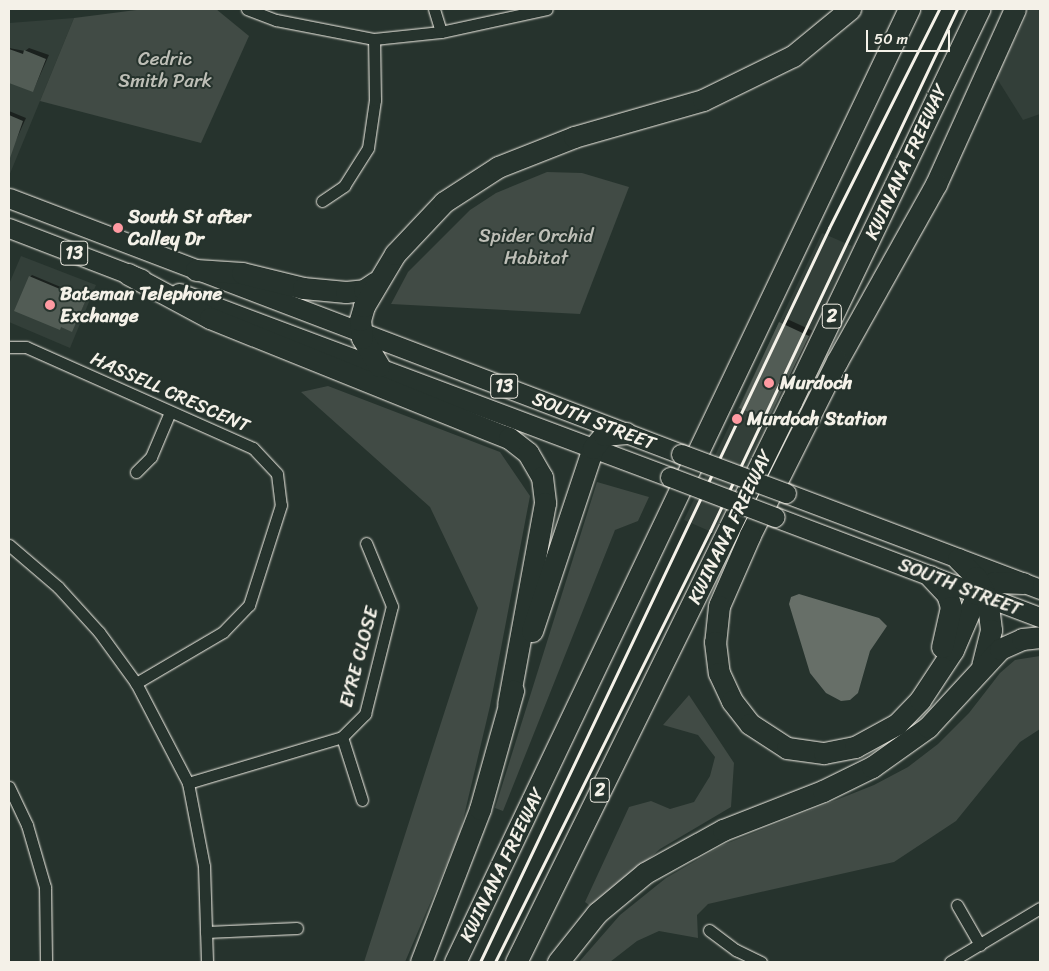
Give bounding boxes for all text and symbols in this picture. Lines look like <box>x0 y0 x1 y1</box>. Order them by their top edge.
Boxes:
scale bar <box>869 20 953 52</box>
text: 50 m <box>874 26 908 52</box>
park label: Cedric Smith Park <box>118 48 212 92</box>
street label: KWINANA FREEWAY <box>859 80 953 244</box>
place label: South St after Calley Dr <box>128 206 251 250</box>
marker: South St after Calley Dr <box>112 222 124 234</box>
park label: Spider Orchid Habitat <box>479 225 593 269</box>
road number: 13 <box>59 238 89 268</box>
place label: Bateman Telephone Exchange <box>60 283 222 327</box>
marker: Bateman Telephone Exchange <box>44 299 56 311</box>
road number: 2 <box>821 300 843 332</box>
street label: HASSELL CRESCENT <box>88 347 252 437</box>
road number: 13 <box>489 371 519 402</box>
place label: Murdoch <box>780 372 853 394</box>
marker: Murdoch <box>762 376 776 390</box>
street label: SOUTH STREET <box>529 387 659 455</box>
place label: Murdoch Station <box>747 408 888 430</box>
marker: Murdoch Station <box>731 413 743 425</box>
street label: KWINANA FREEWAY <box>682 445 778 609</box>
street label: SOUTH STREET <box>895 553 1025 621</box>
street label: EYRE CLOSE <box>335 605 383 709</box>
road number: 2 <box>589 774 611 806</box>
street label: KWINANA FREEWAY <box>454 783 550 947</box>

